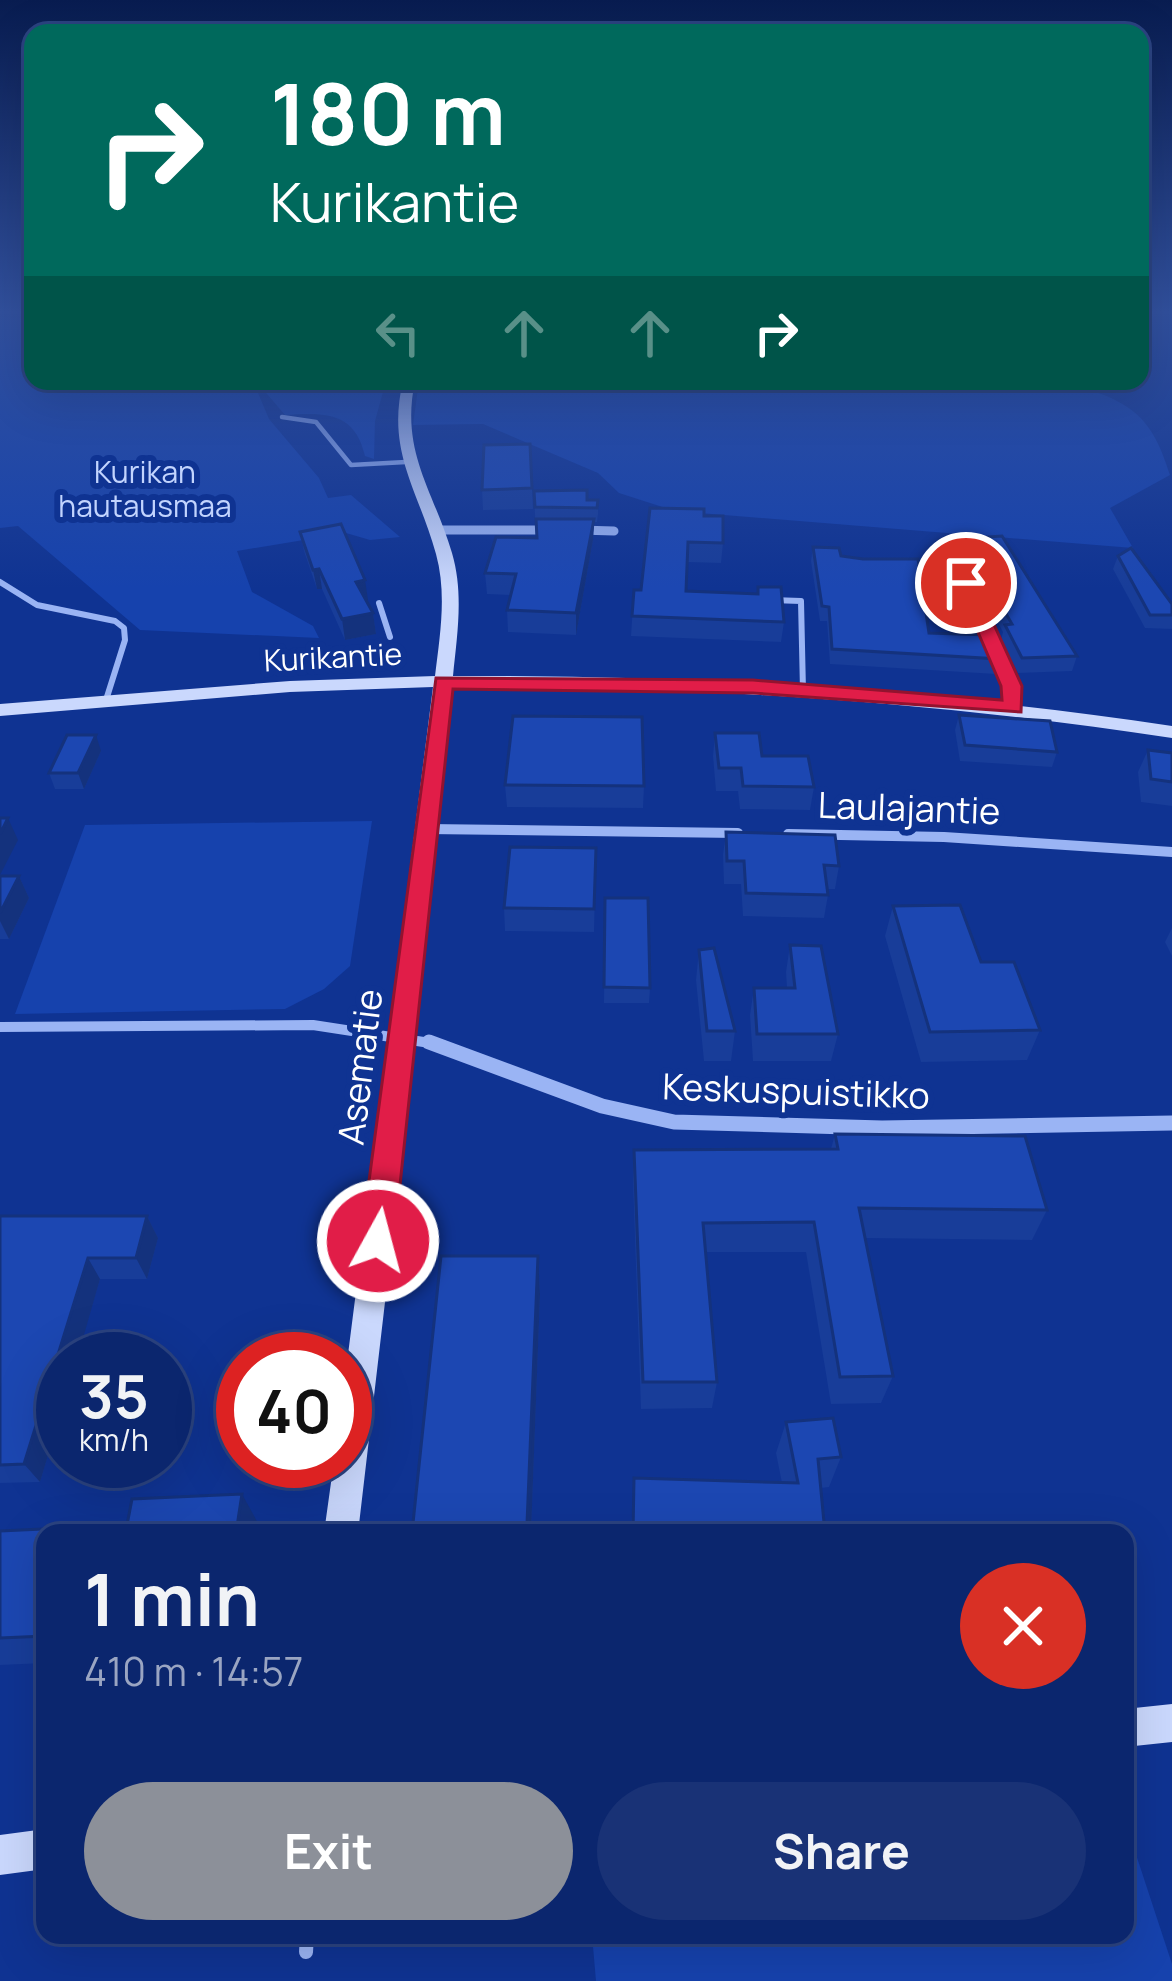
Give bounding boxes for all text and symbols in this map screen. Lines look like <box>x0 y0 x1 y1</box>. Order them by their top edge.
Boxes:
text: 180 m <box>270 55 506 170</box>
icon: right <box>72 72 228 228</box>
text: Kurikantie <box>270 164 519 238</box>
icon: left <box>365 300 431 366</box>
icon: ahead <box>491 300 557 366</box>
icon: ahead <box>617 300 683 366</box>
icon: right <box>743 300 809 366</box>
park label: Kurikan hautausmaa <box>58 451 232 526</box>
pin <box>915 532 1017 634</box>
icon: arrive <box>933 550 999 616</box>
street label: Kurikantie <box>263 632 403 681</box>
street label: Laulajantie <box>817 780 1001 835</box>
street label: Asematie <box>326 986 393 1148</box>
street label: Keskuspuistikko <box>662 1061 931 1120</box>
position arrow <box>315 1178 441 1304</box>
speed limit sign: 40 <box>216 1332 372 1488</box>
text: 35 <box>79 1354 149 1436</box>
text: km/h <box>79 1419 149 1460</box>
text: 1 min <box>84 1549 260 1648</box>
button: close <box>960 1563 1086 1689</box>
text: 410 m · 14:57 <box>84 1644 303 1698</box>
button: Exit <box>84 1782 573 1920</box>
button: Share <box>597 1782 1086 1920</box>

